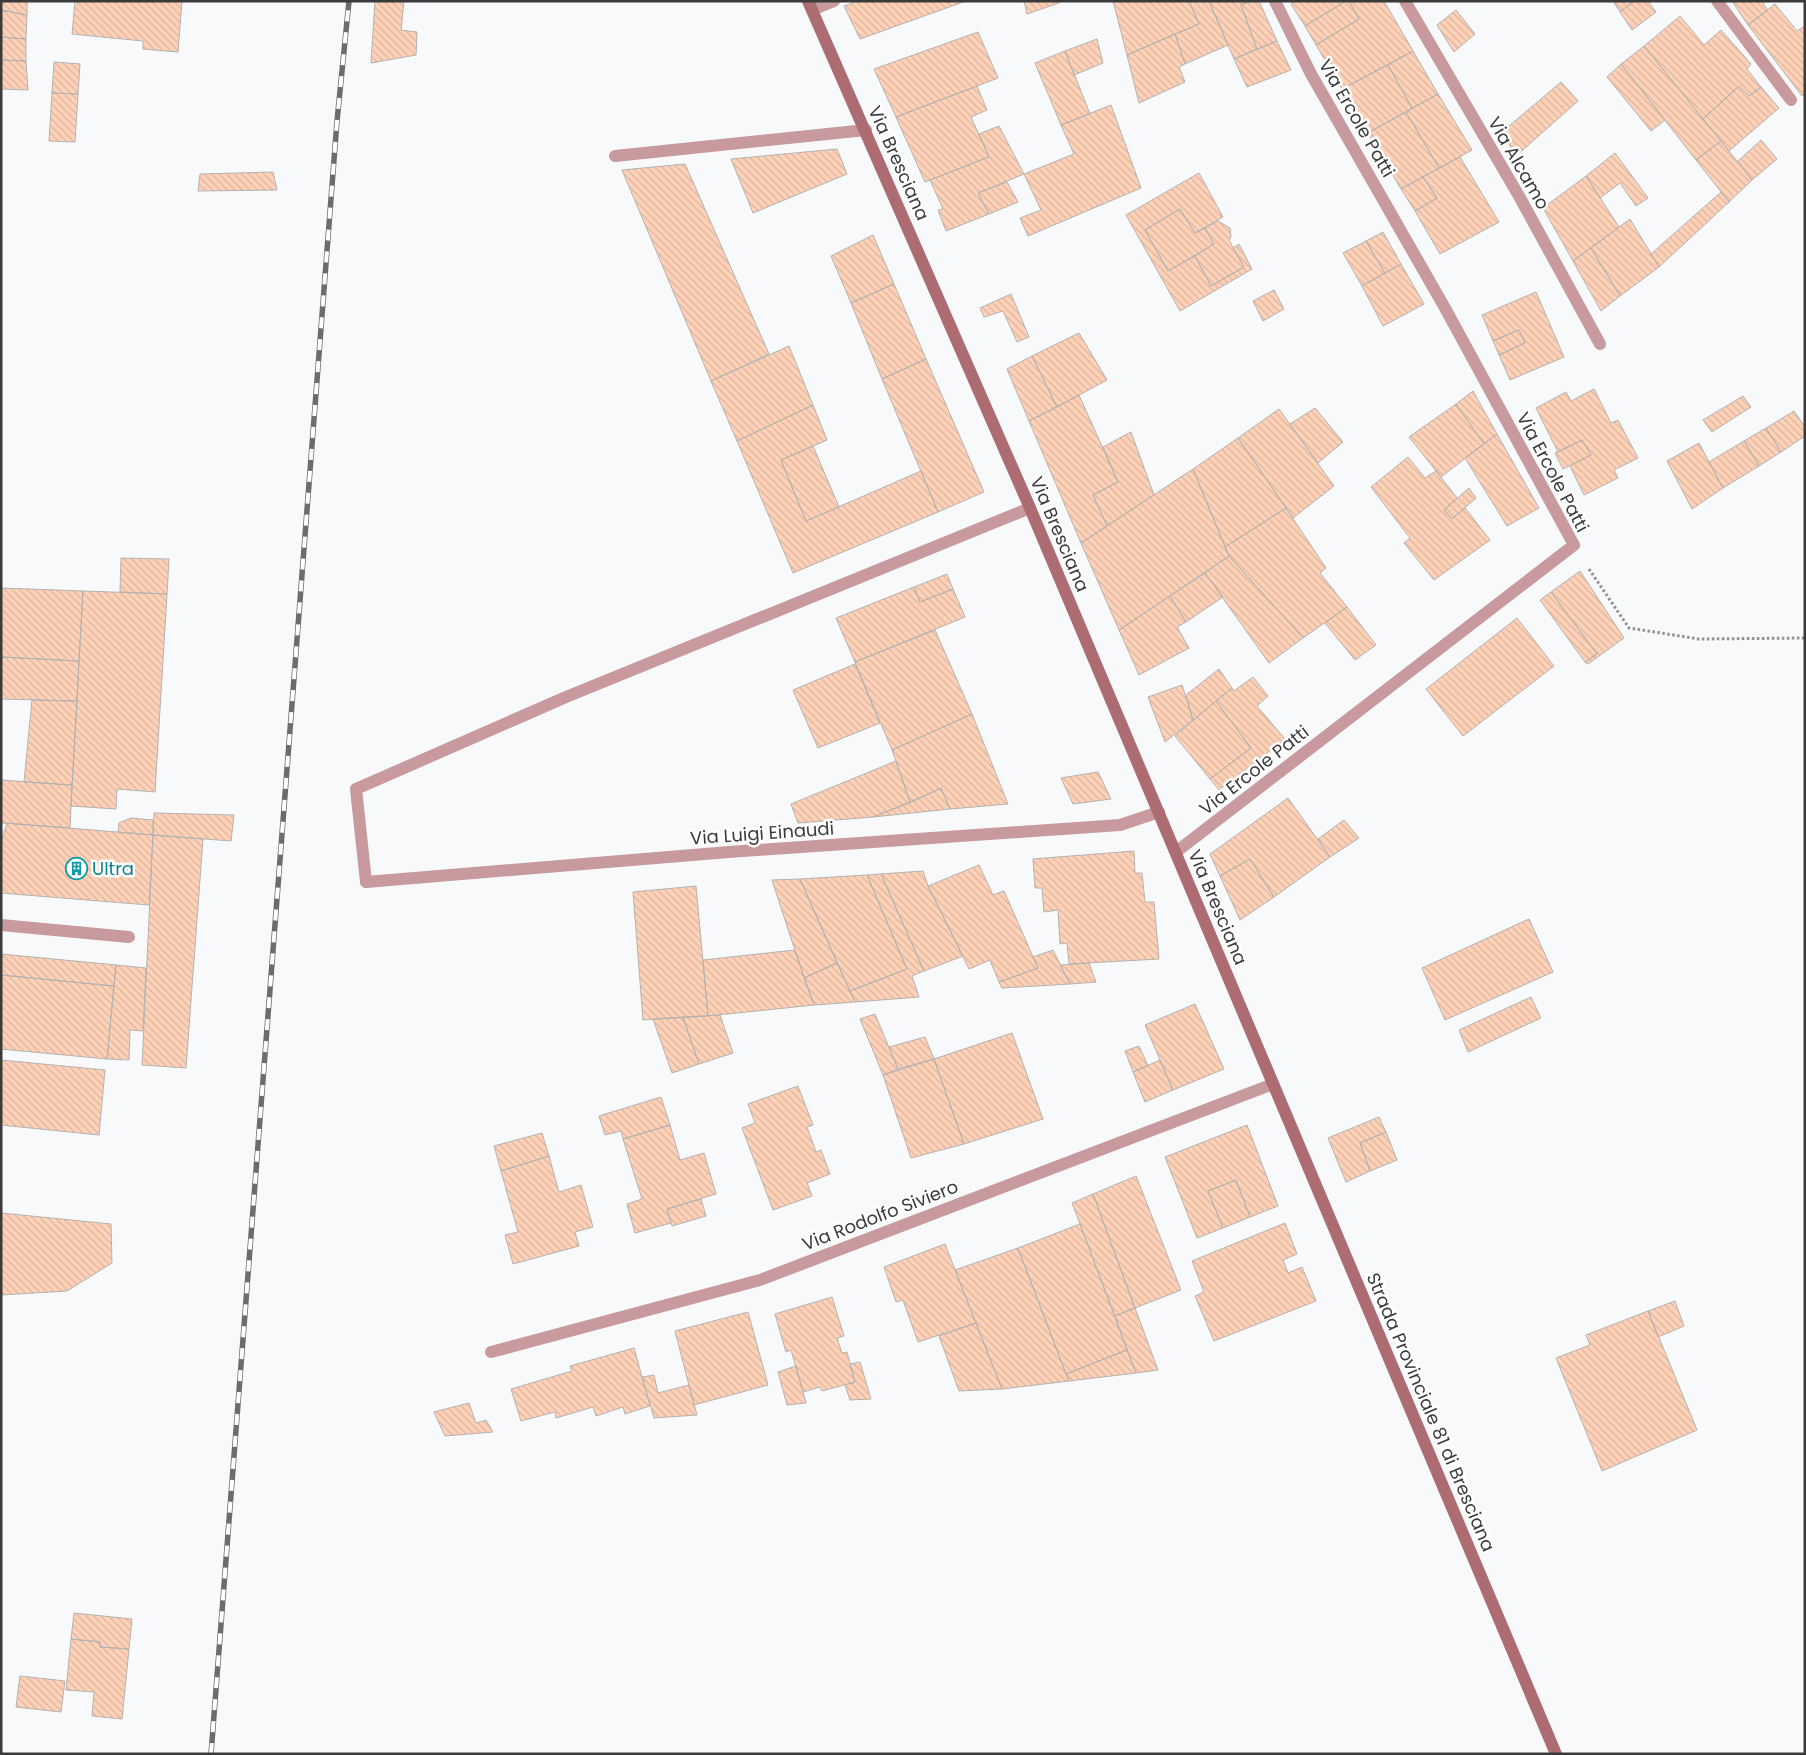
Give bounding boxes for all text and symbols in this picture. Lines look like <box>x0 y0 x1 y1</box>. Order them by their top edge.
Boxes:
street label: Via Ercole Patti <box>1313 54 1401 182</box>
street label: Via Bresciana <box>863 102 935 224</box>
street label: Via Alcamo <box>1482 112 1556 214</box>
street label: Via Ercole Patti <box>1511 408 1595 536</box>
street label: Via Bresciana <box>1024 472 1096 596</box>
street label: Via Ercole Patti <box>1194 719 1314 821</box>
street label: Via Luigi Einaudi <box>689 816 835 850</box>
street label: Via Bresciana <box>1182 845 1254 969</box>
building icon: Ultra <box>64 856 88 880</box>
place label: Ultra <box>92 856 134 881</box>
street label: Via Rodolfo Siviero <box>798 1174 962 1256</box>
street label: Strada Provinciale 81 di Bresciana <box>1361 1269 1501 1555</box>

